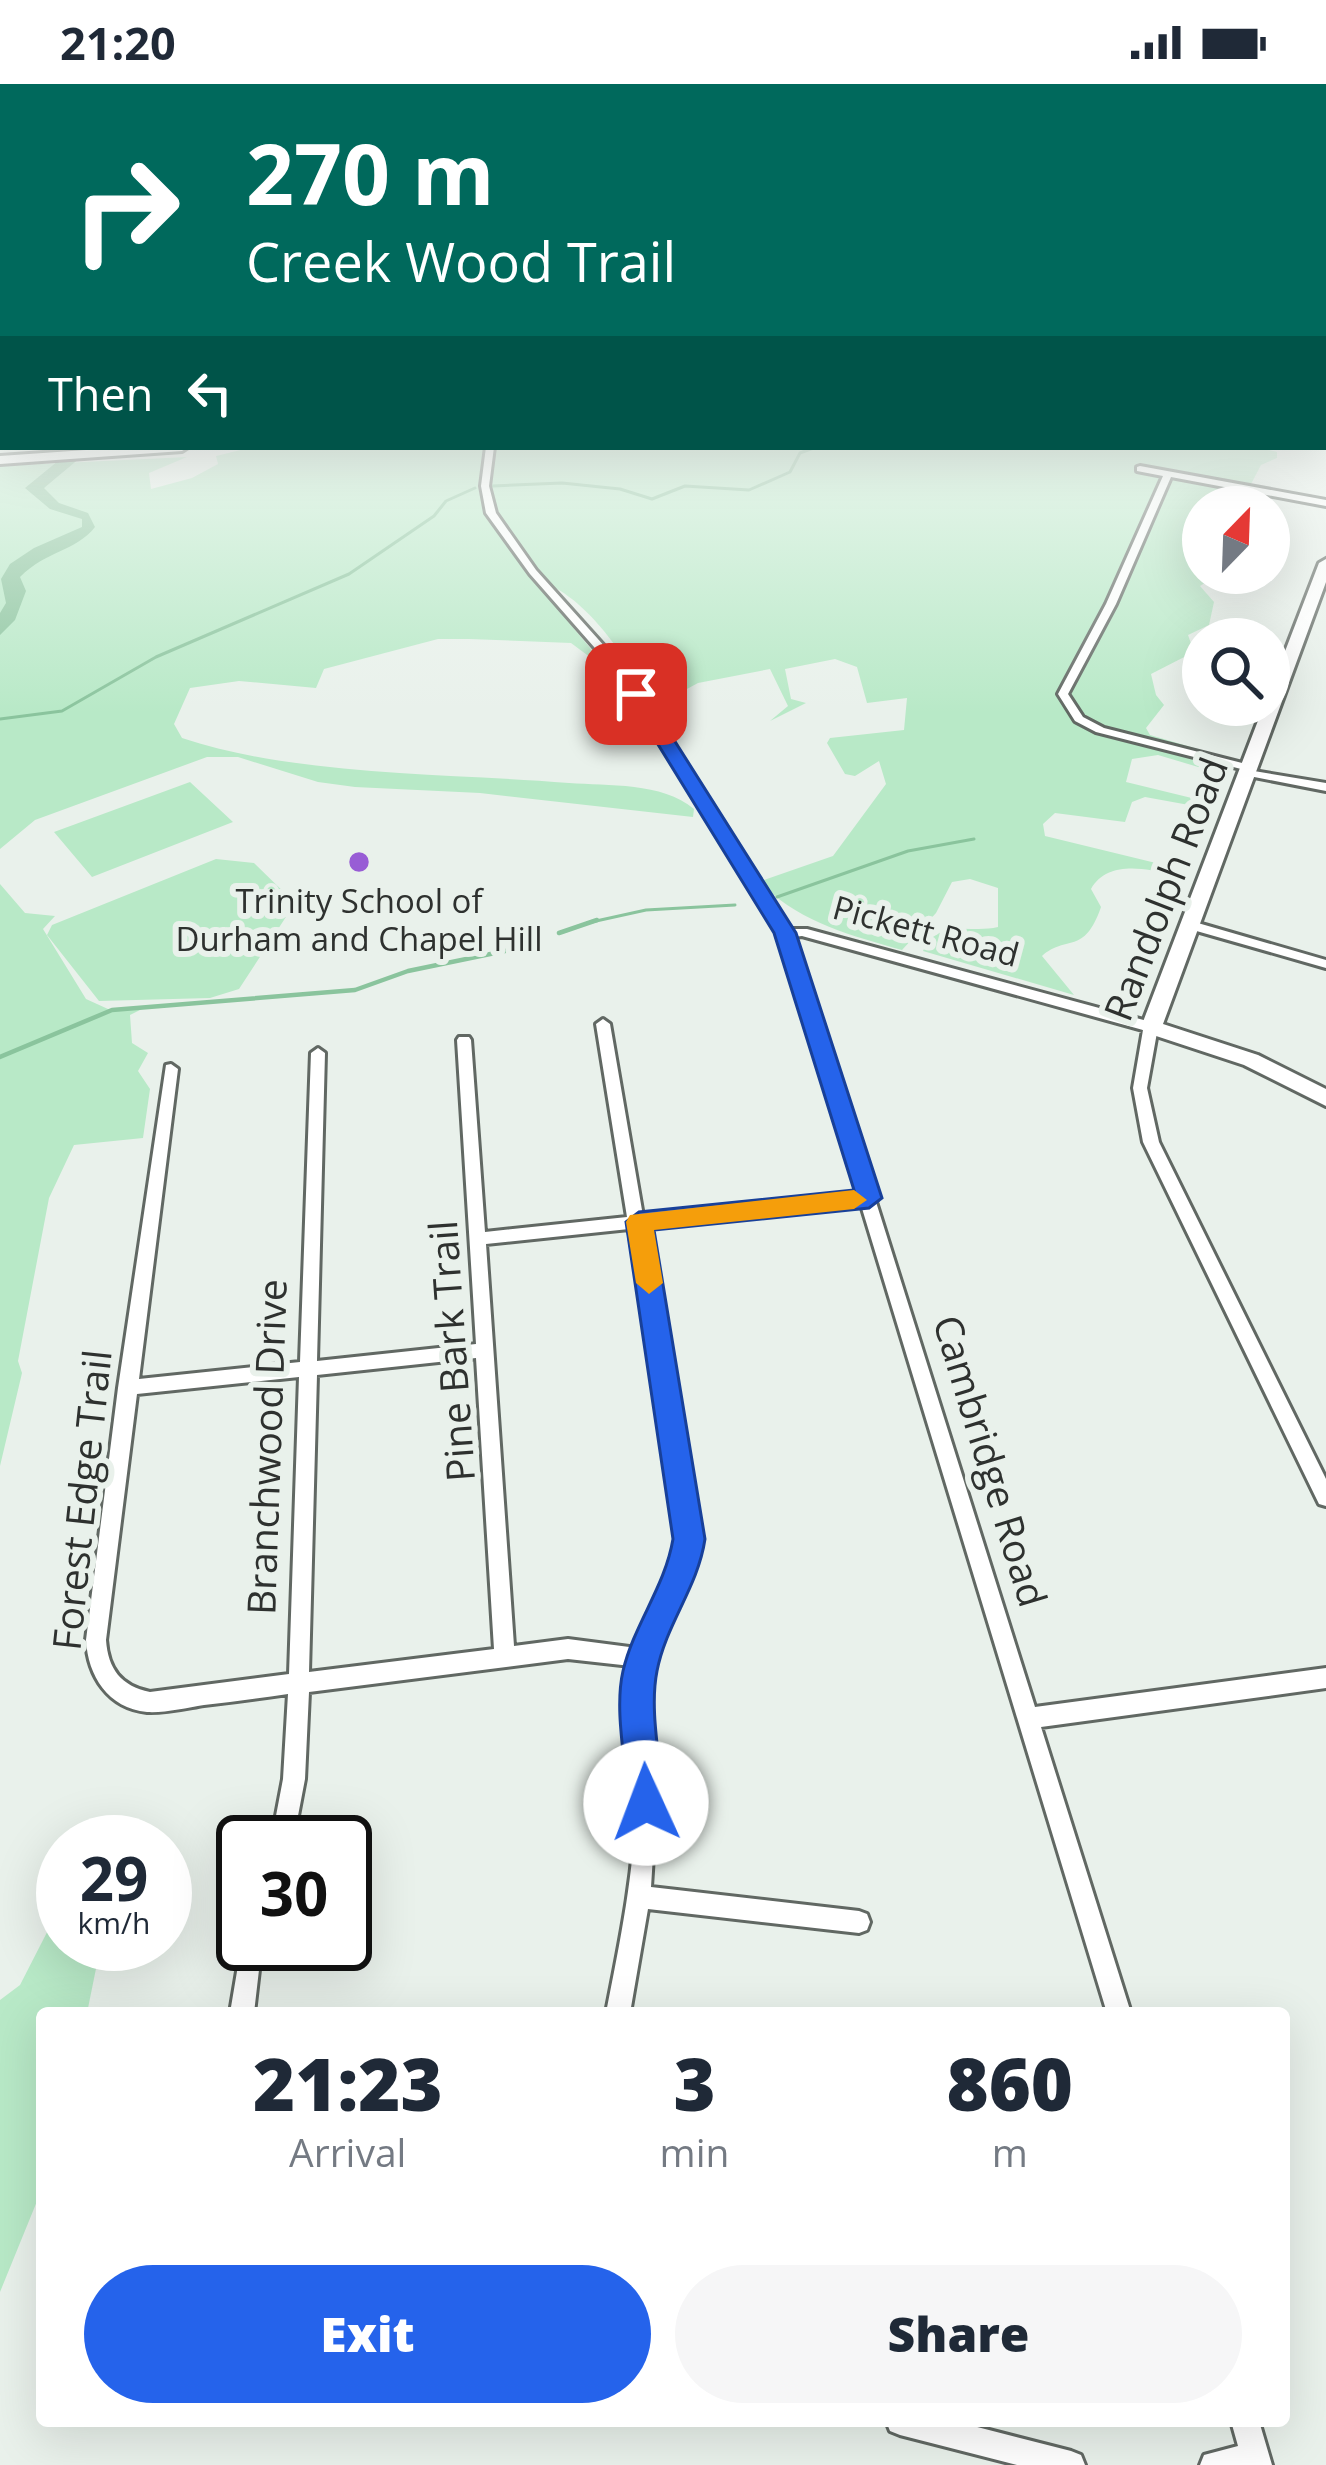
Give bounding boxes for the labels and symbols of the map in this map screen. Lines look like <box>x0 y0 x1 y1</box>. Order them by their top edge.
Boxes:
north arrow <box>1182 486 1290 594</box>
pin <box>585 643 687 745</box>
street label: Randolph Road <box>1090 749 1239 1028</box>
marker: Trinity School of Durham and Chapel Hill <box>346 849 372 875</box>
place label: Trinity School of Durham and Chapel Hill <box>175 878 543 961</box>
street label: Pickett Road <box>828 884 1024 977</box>
street label: Pine Bark Trail <box>415 1219 486 1483</box>
street label: Branchwood Drive <box>233 1278 298 1616</box>
street label: Cambridge Road <box>922 1308 1061 1613</box>
street label: Forest Edge Trail <box>38 1347 123 1653</box>
position arrow <box>583 1740 709 1866</box>
speed limit sign: 30 <box>216 1815 372 1971</box>

